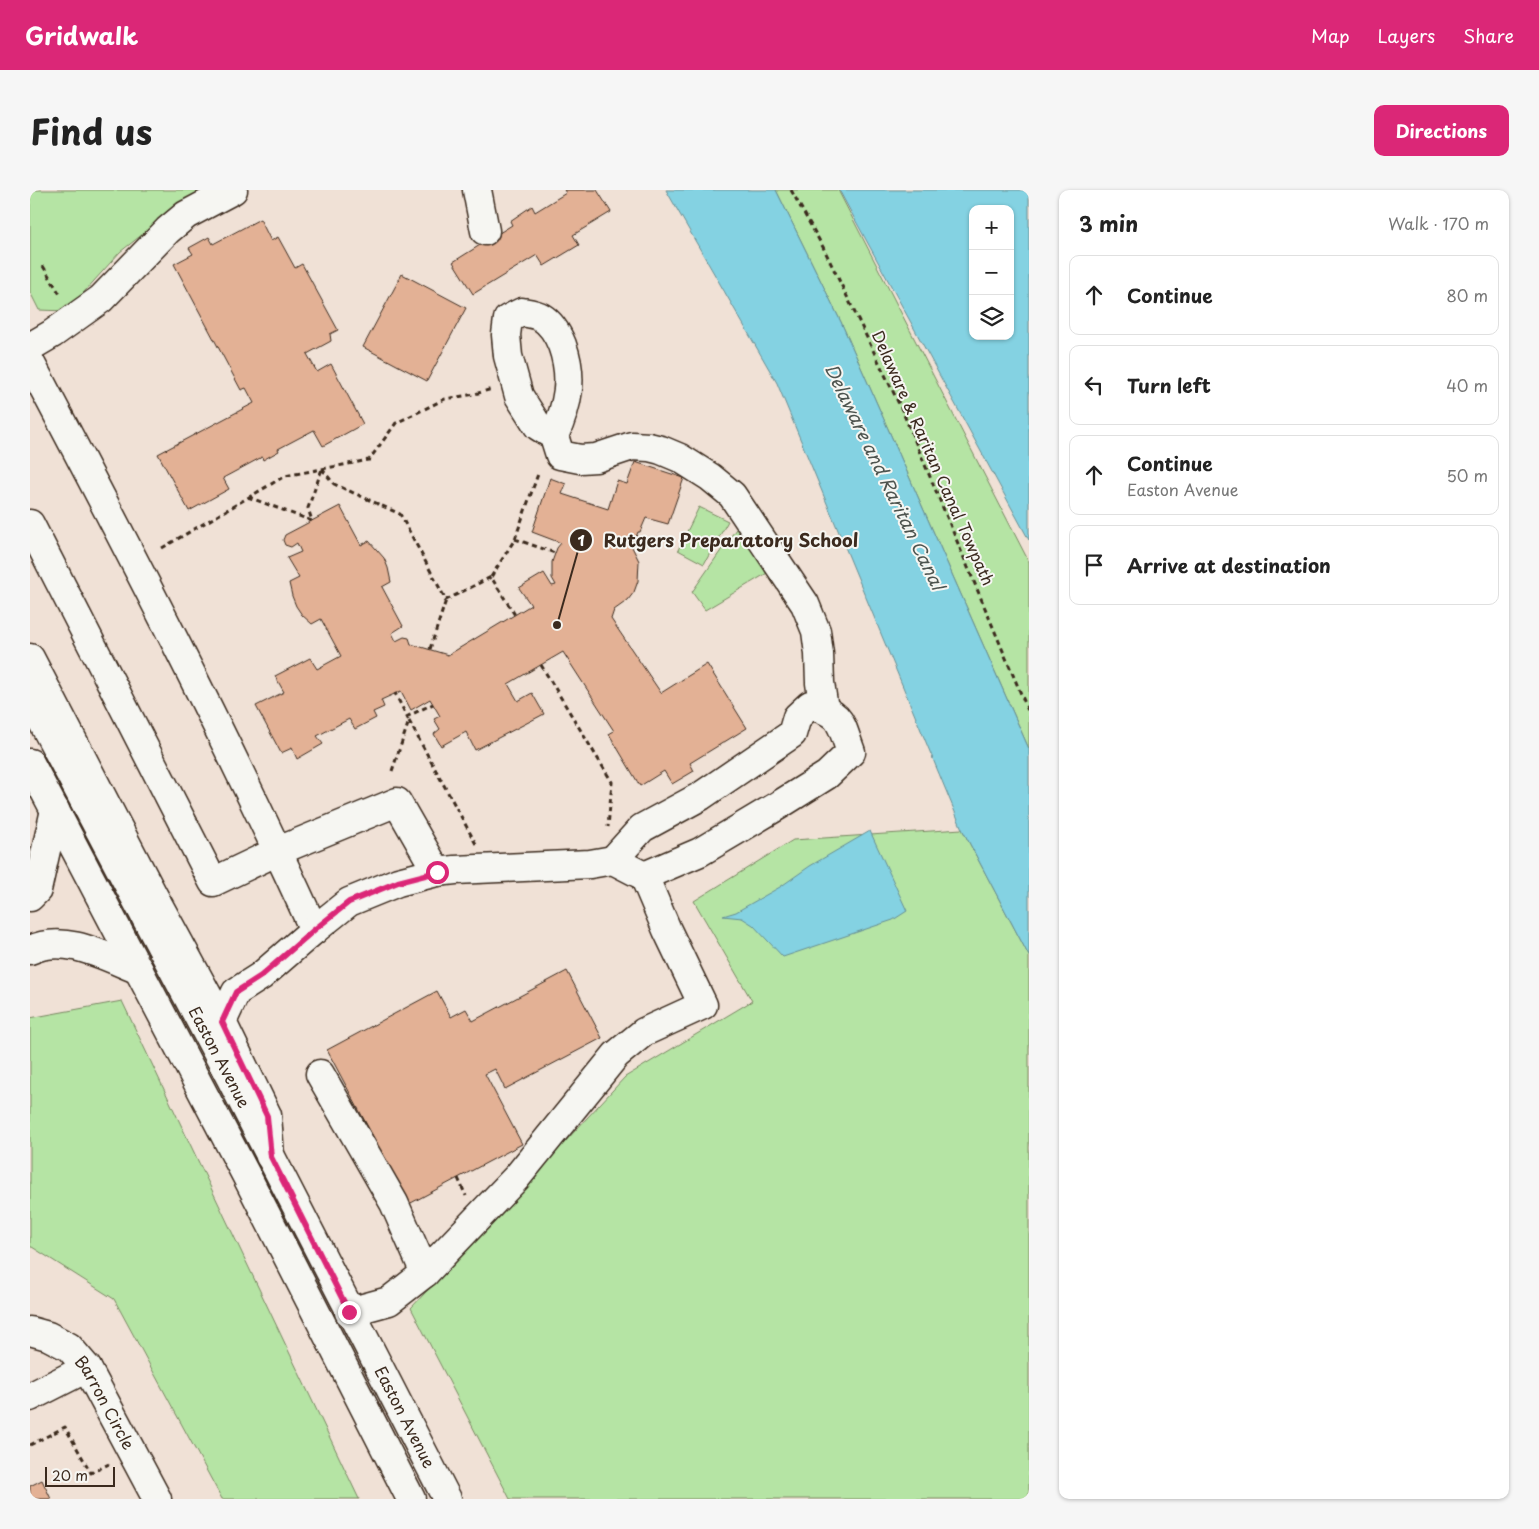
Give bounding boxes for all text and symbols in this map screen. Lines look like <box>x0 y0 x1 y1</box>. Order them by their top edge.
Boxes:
text: Gridwalk <box>25 17 138 53</box>
text: Map <box>1311 22 1350 49</box>
text: Layers <box>1378 22 1435 49</box>
text: Share <box>1463 22 1514 49</box>
text: Find us <box>30 104 152 157</box>
button: Directions <box>1374 105 1509 156</box>
map controls <box>969 205 1014 340</box>
button: + <box>969 205 1014 250</box>
text: 3 min <box>1079 207 1138 239</box>
text: Walk · 170 m <box>1388 211 1489 235</box>
button: − <box>969 250 1014 295</box>
icon: ahead <box>1080 281 1108 309</box>
text: Continue <box>1127 281 1213 309</box>
text: 80 m <box>1446 283 1488 307</box>
button: layers <box>969 295 1014 340</box>
street label: Delaware & Raritan Canal Towpath <box>867 326 1001 589</box>
water label: Delaware and Raritan Canal <box>819 359 953 597</box>
icon: left <box>1080 371 1108 399</box>
text: Turn left <box>1127 371 1211 399</box>
text: 40 m <box>1446 373 1488 397</box>
text: Continue <box>1127 449 1213 477</box>
icon: ahead <box>1080 461 1108 489</box>
text: 50 m <box>1447 463 1488 487</box>
text: Easton Avenue <box>1127 477 1239 501</box>
callout: Rutgers Preparatory School <box>568 524 868 557</box>
text: Rutgers Preparatory School <box>604 526 858 553</box>
text: 1 <box>577 528 585 551</box>
icon: arrive <box>1080 551 1108 579</box>
text: Arrive at destination <box>1127 551 1331 579</box>
route start <box>426 861 449 884</box>
street label: Easton Avenue <box>184 1002 257 1112</box>
route end <box>338 1301 361 1324</box>
street label: Barron Circle <box>70 1349 141 1454</box>
street label: Easton Avenue <box>370 1362 442 1472</box>
scale bar <box>45 1464 115 1487</box>
text: 20 m <box>52 1465 88 1486</box>

